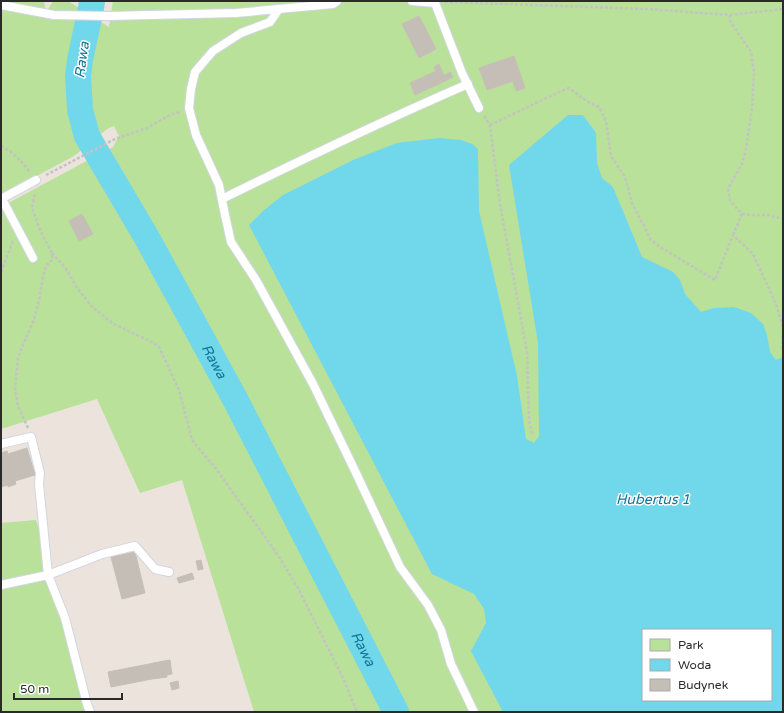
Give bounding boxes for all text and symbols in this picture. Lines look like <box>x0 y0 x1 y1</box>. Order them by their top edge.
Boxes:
water label: Rawa <box>71 40 93 79</box>
water label: Rawa <box>198 341 231 382</box>
water label: Hubertus 1 <box>616 491 690 508</box>
water label: Rawa <box>348 629 380 670</box>
legend <box>642 629 772 701</box>
text: Park <box>678 638 704 652</box>
text: Woda <box>678 658 711 672</box>
scale bar <box>14 675 122 701</box>
text: Budynek <box>678 678 729 692</box>
text: 50 m <box>20 682 49 696</box>

